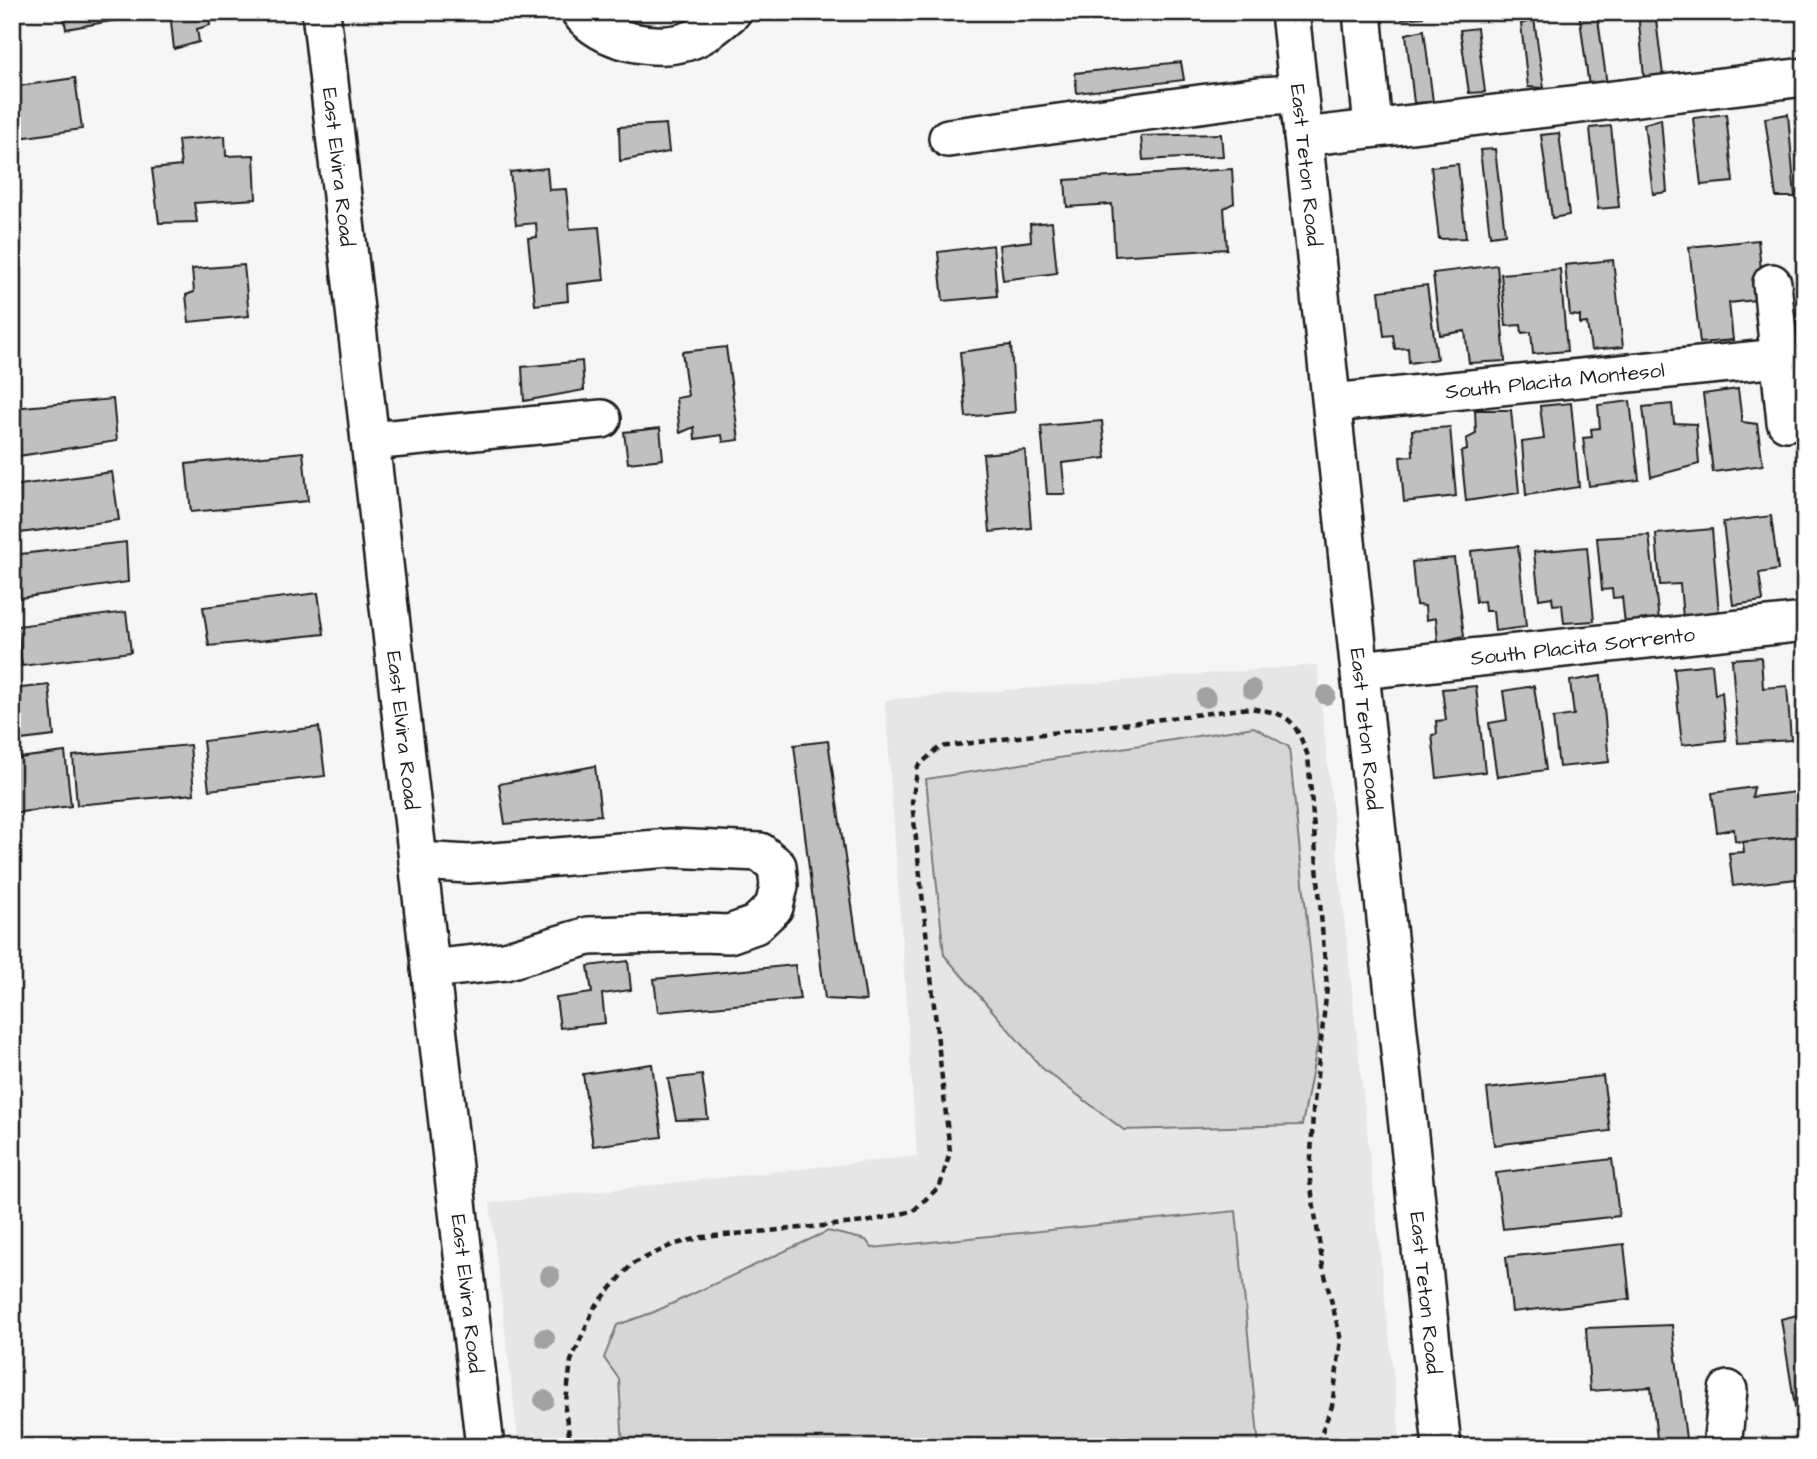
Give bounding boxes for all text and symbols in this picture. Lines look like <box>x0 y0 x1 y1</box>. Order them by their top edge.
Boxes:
street label: East Teton Road <box>1283 83 1329 248</box>
street label: East Elvira Road <box>315 86 362 248</box>
street label: South Placita Montesol <box>1444 355 1666 406</box>
street label: South Placita Sorrento <box>1469 619 1697 672</box>
street label: East Teton Road <box>1343 647 1389 812</box>
street label: East Elvira Road <box>380 649 427 811</box>
street label: East Teton Road <box>1403 1210 1449 1375</box>
street label: East Elvira Road <box>444 1213 491 1375</box>

